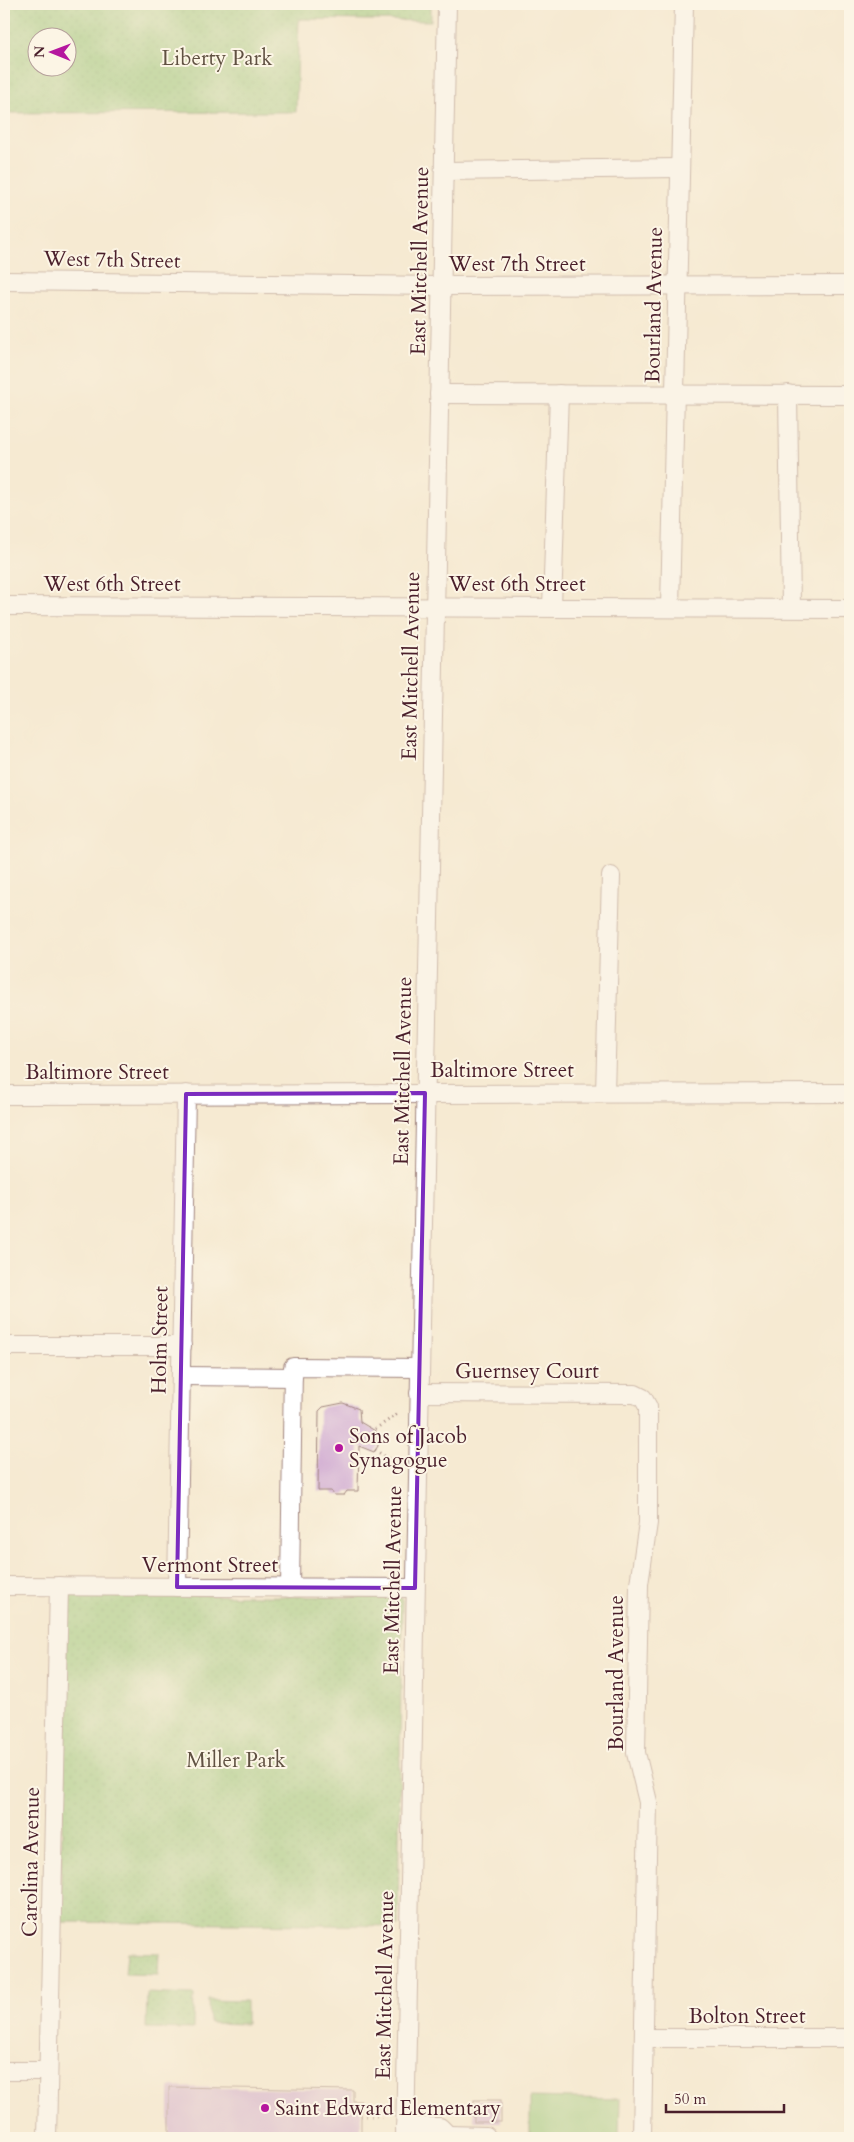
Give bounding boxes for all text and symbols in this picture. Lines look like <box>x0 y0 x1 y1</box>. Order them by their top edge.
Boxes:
north arrow <box>28 28 78 78</box>
park label: Liberty Park <box>162 44 273 73</box>
text: N <box>30 46 49 58</box>
street label: East Mitchell Avenue <box>404 166 436 356</box>
street label: Bourland Avenue <box>638 227 670 383</box>
street label: West 7th Street <box>42 244 181 276</box>
street label: West 7th Street <box>447 250 586 279</box>
street label: West 6th Street <box>42 570 181 599</box>
street label: West 6th Street <box>447 570 586 599</box>
street label: East Mitchell Avenue <box>395 571 427 761</box>
street label: East Mitchell Avenue <box>387 976 419 1166</box>
street label: Baltimore Street <box>430 1056 574 1085</box>
street label: Baltimore Street <box>25 1058 169 1087</box>
street label: Holm Street <box>145 1285 175 1394</box>
street label: Guernsey Court <box>455 1357 599 1386</box>
place label: Sons of Jacob Synagogue <box>349 1422 467 1475</box>
marker: Sons of Jacob Synagogue <box>333 1442 345 1454</box>
street label: East Mitchell Avenue <box>377 1485 409 1675</box>
street label: Vermont Street <box>142 1551 279 1580</box>
street label: Bourland Avenue <box>602 1595 631 1751</box>
park label: Miller Park <box>186 1746 287 1775</box>
street label: Carolina Avenue <box>15 1787 47 1937</box>
street label: East Mitchell Avenue <box>369 1890 401 2080</box>
street label: Bolton Street <box>688 2002 806 2031</box>
scale bar <box>666 2082 784 2114</box>
text: 50 m <box>674 2089 706 2109</box>
place label: Saint Edward Elementary <box>275 2094 501 2123</box>
marker: Saint Edward Elementary <box>259 2102 271 2114</box>

